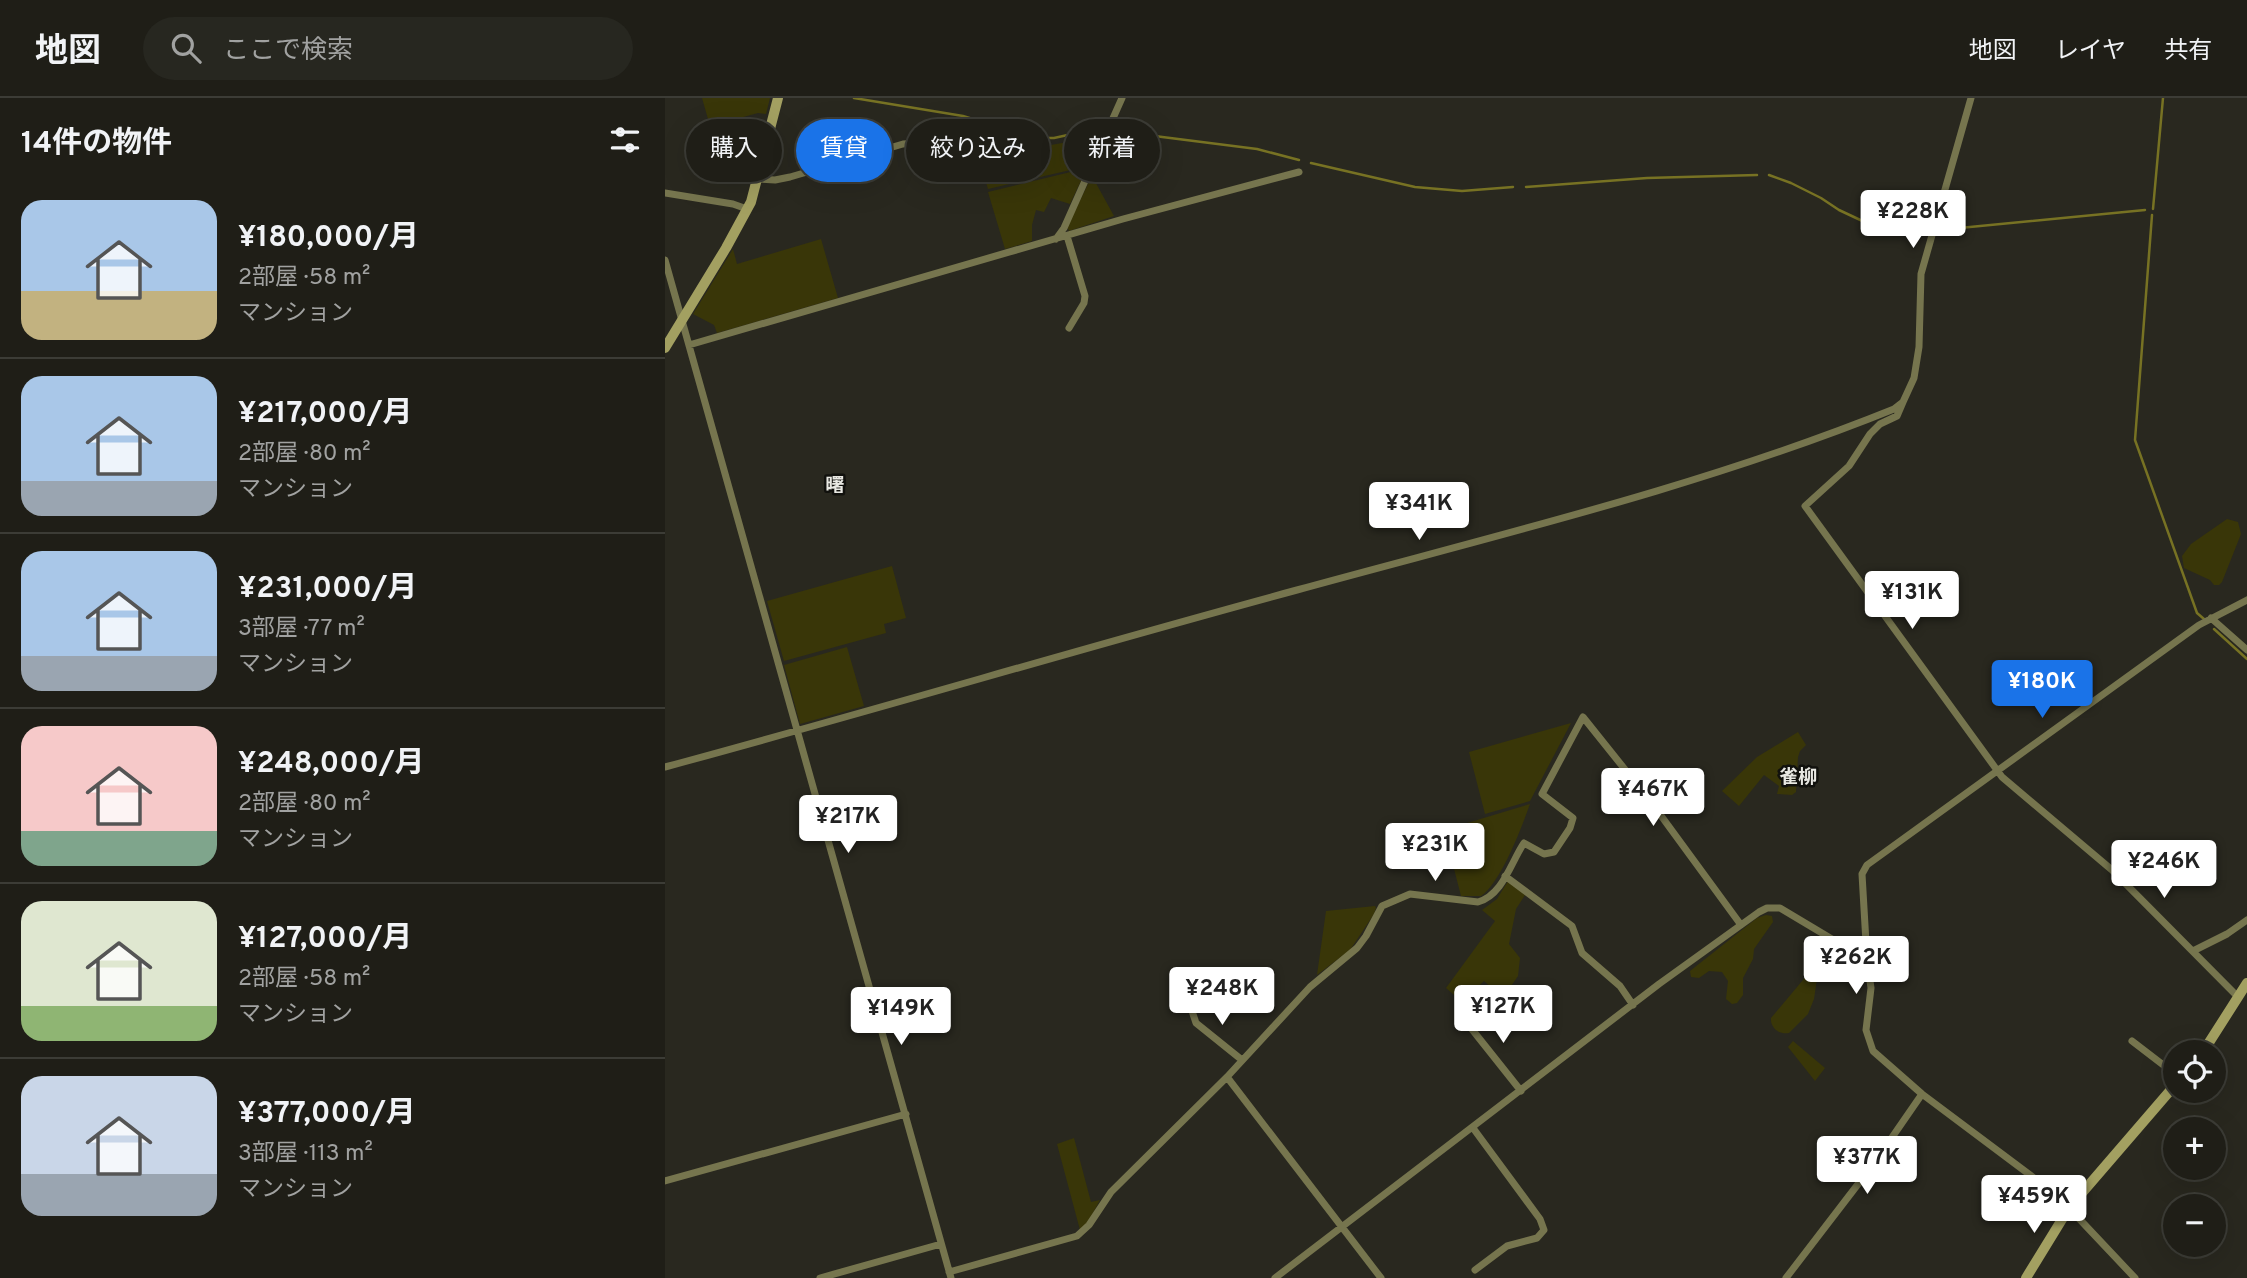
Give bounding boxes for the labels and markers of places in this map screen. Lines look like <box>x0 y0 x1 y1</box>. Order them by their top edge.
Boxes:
pin: ¥228K <box>1864 190 1962 250</box>
pin: ¥341K <box>1370 482 1468 542</box>
pin: ¥131K <box>1863 572 1961 631</box>
pin: ¥180K <box>1993 660 2091 720</box>
pin: ¥467K <box>1604 768 1702 828</box>
pin: ¥217K <box>799 796 897 855</box>
pin: ¥231K <box>1386 824 1484 883</box>
pin: ¥246K <box>2115 840 2213 900</box>
pin: ¥262K <box>1807 936 1905 996</box>
pin: ¥248K <box>1173 968 1271 1027</box>
pin: ¥127K <box>1454 986 1552 1045</box>
pin: ¥149K <box>852 988 950 1047</box>
pin: ¥377K <box>1818 1136 1916 1196</box>
pin: ¥459K <box>1985 1176 2083 1235</box>

